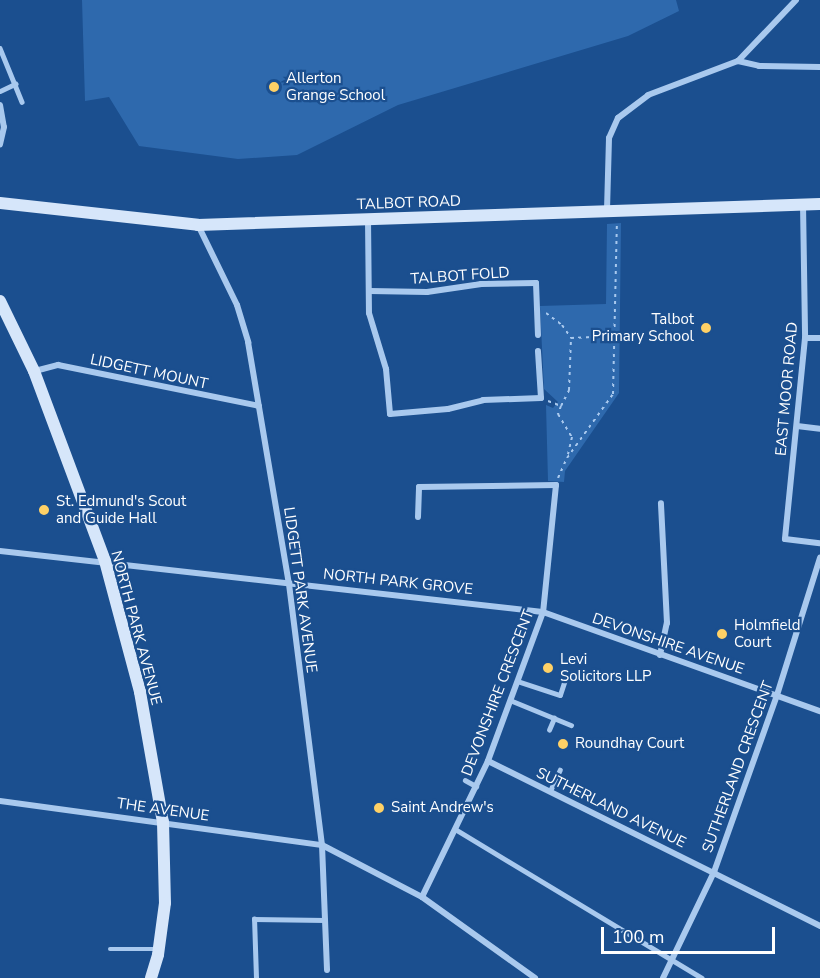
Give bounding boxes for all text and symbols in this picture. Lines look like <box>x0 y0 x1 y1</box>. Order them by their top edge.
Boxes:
place label: Allerton Grange School <box>286 69 385 104</box>
marker: Allerton Grange School <box>267 80 281 94</box>
street label: TALBOT ROAD <box>357 192 461 214</box>
street label: TALBOT FOLD <box>410 264 510 288</box>
place label: Talbot Primary School <box>592 310 694 345</box>
marker: Talbot Primary School <box>699 321 713 335</box>
street label: EAST MOOR ROAD <box>772 321 802 457</box>
street label: LIDGETT MOUNT <box>88 351 210 393</box>
place label: St. Edmund's Scout and Guide Hall <box>56 492 186 527</box>
marker: St. Edmund's Scout and Guide Hall <box>37 503 51 517</box>
street label: LIDGETT PARK AVENUE <box>279 506 321 674</box>
street label: NORTH PARK AVENUE <box>107 549 165 707</box>
street label: NORTH PARK GROVE <box>322 565 474 599</box>
street label: DEVONSHIRE CRESCENT <box>458 607 538 779</box>
street label: DEVONSHIRE AVENUE <box>590 610 746 678</box>
place label: Holmfield Court <box>734 616 801 651</box>
marker: Holmfield Court <box>715 627 729 641</box>
place label: Levi Solicitors LLP <box>560 650 652 685</box>
marker: Levi Solicitors LLP <box>541 661 555 675</box>
street label: SUTHERLAND CRESCENT <box>699 679 777 855</box>
place label: Roundhay Court <box>575 735 684 753</box>
marker: Roundhay Court <box>556 737 570 751</box>
street label: SUTHERLAND AVENUE <box>533 764 689 852</box>
street label: THE AVENUE <box>116 795 210 825</box>
place label: Saint Andrew's <box>391 799 494 817</box>
marker: Saint Andrew's <box>372 801 386 815</box>
scale bar <box>604 915 778 953</box>
text: 100 m <box>612 925 664 949</box>

